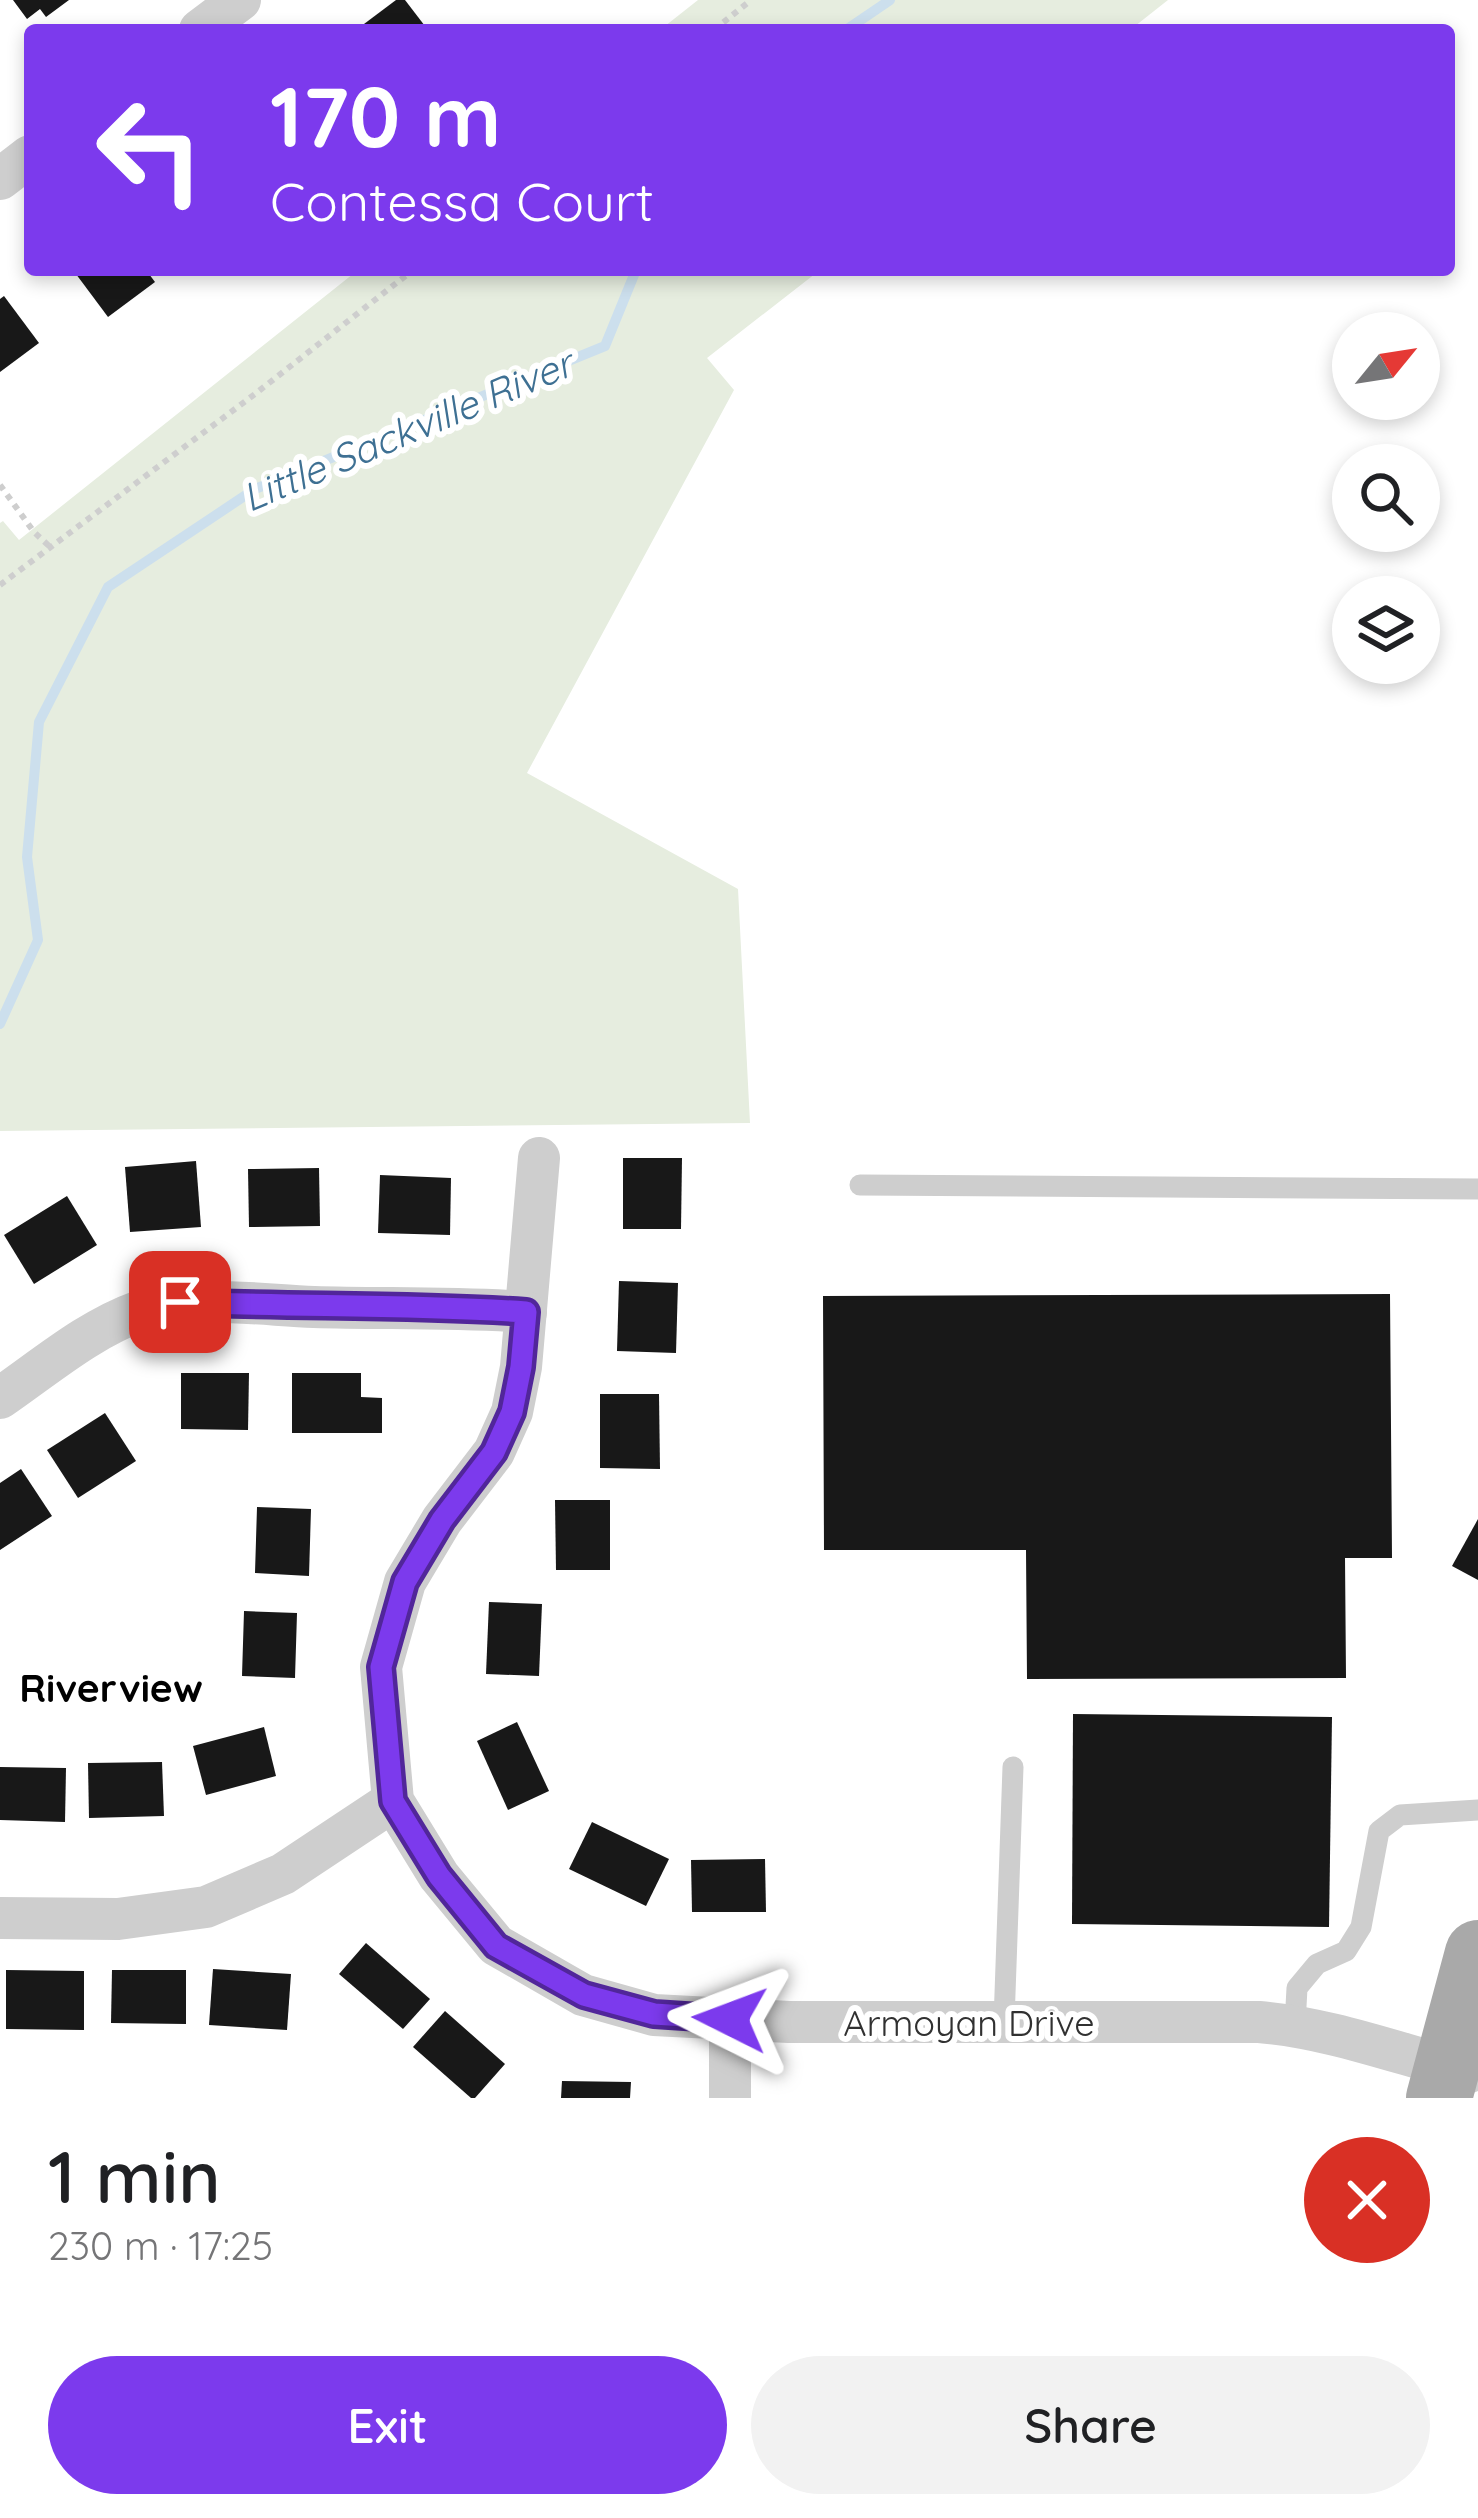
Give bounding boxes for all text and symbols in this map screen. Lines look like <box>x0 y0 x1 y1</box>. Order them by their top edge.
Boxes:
text: 170 m <box>270 63 501 168</box>
icon: left <box>72 72 228 228</box>
text: Contessa Court <box>270 167 654 235</box>
north arrow <box>1332 312 1440 420</box>
map controls <box>1332 312 1440 684</box>
water label: Little Sackville River <box>234 336 584 522</box>
button: search <box>1332 444 1440 552</box>
button: layers <box>1332 576 1440 684</box>
pin <box>129 1251 231 1353</box>
icon: arrive <box>147 1269 213 1335</box>
district label: Riverview <box>19 1663 203 1712</box>
position arrow <box>667 1956 793 2082</box>
street label: Armoyan Drive <box>843 2000 1095 2045</box>
text: 1 min <box>48 2131 221 2221</box>
button: close <box>1304 2137 1430 2263</box>
text: 230 m · 17:25 <box>48 2221 273 2270</box>
button: Exit <box>48 2356 727 2494</box>
button: Share <box>751 2356 1430 2494</box>

